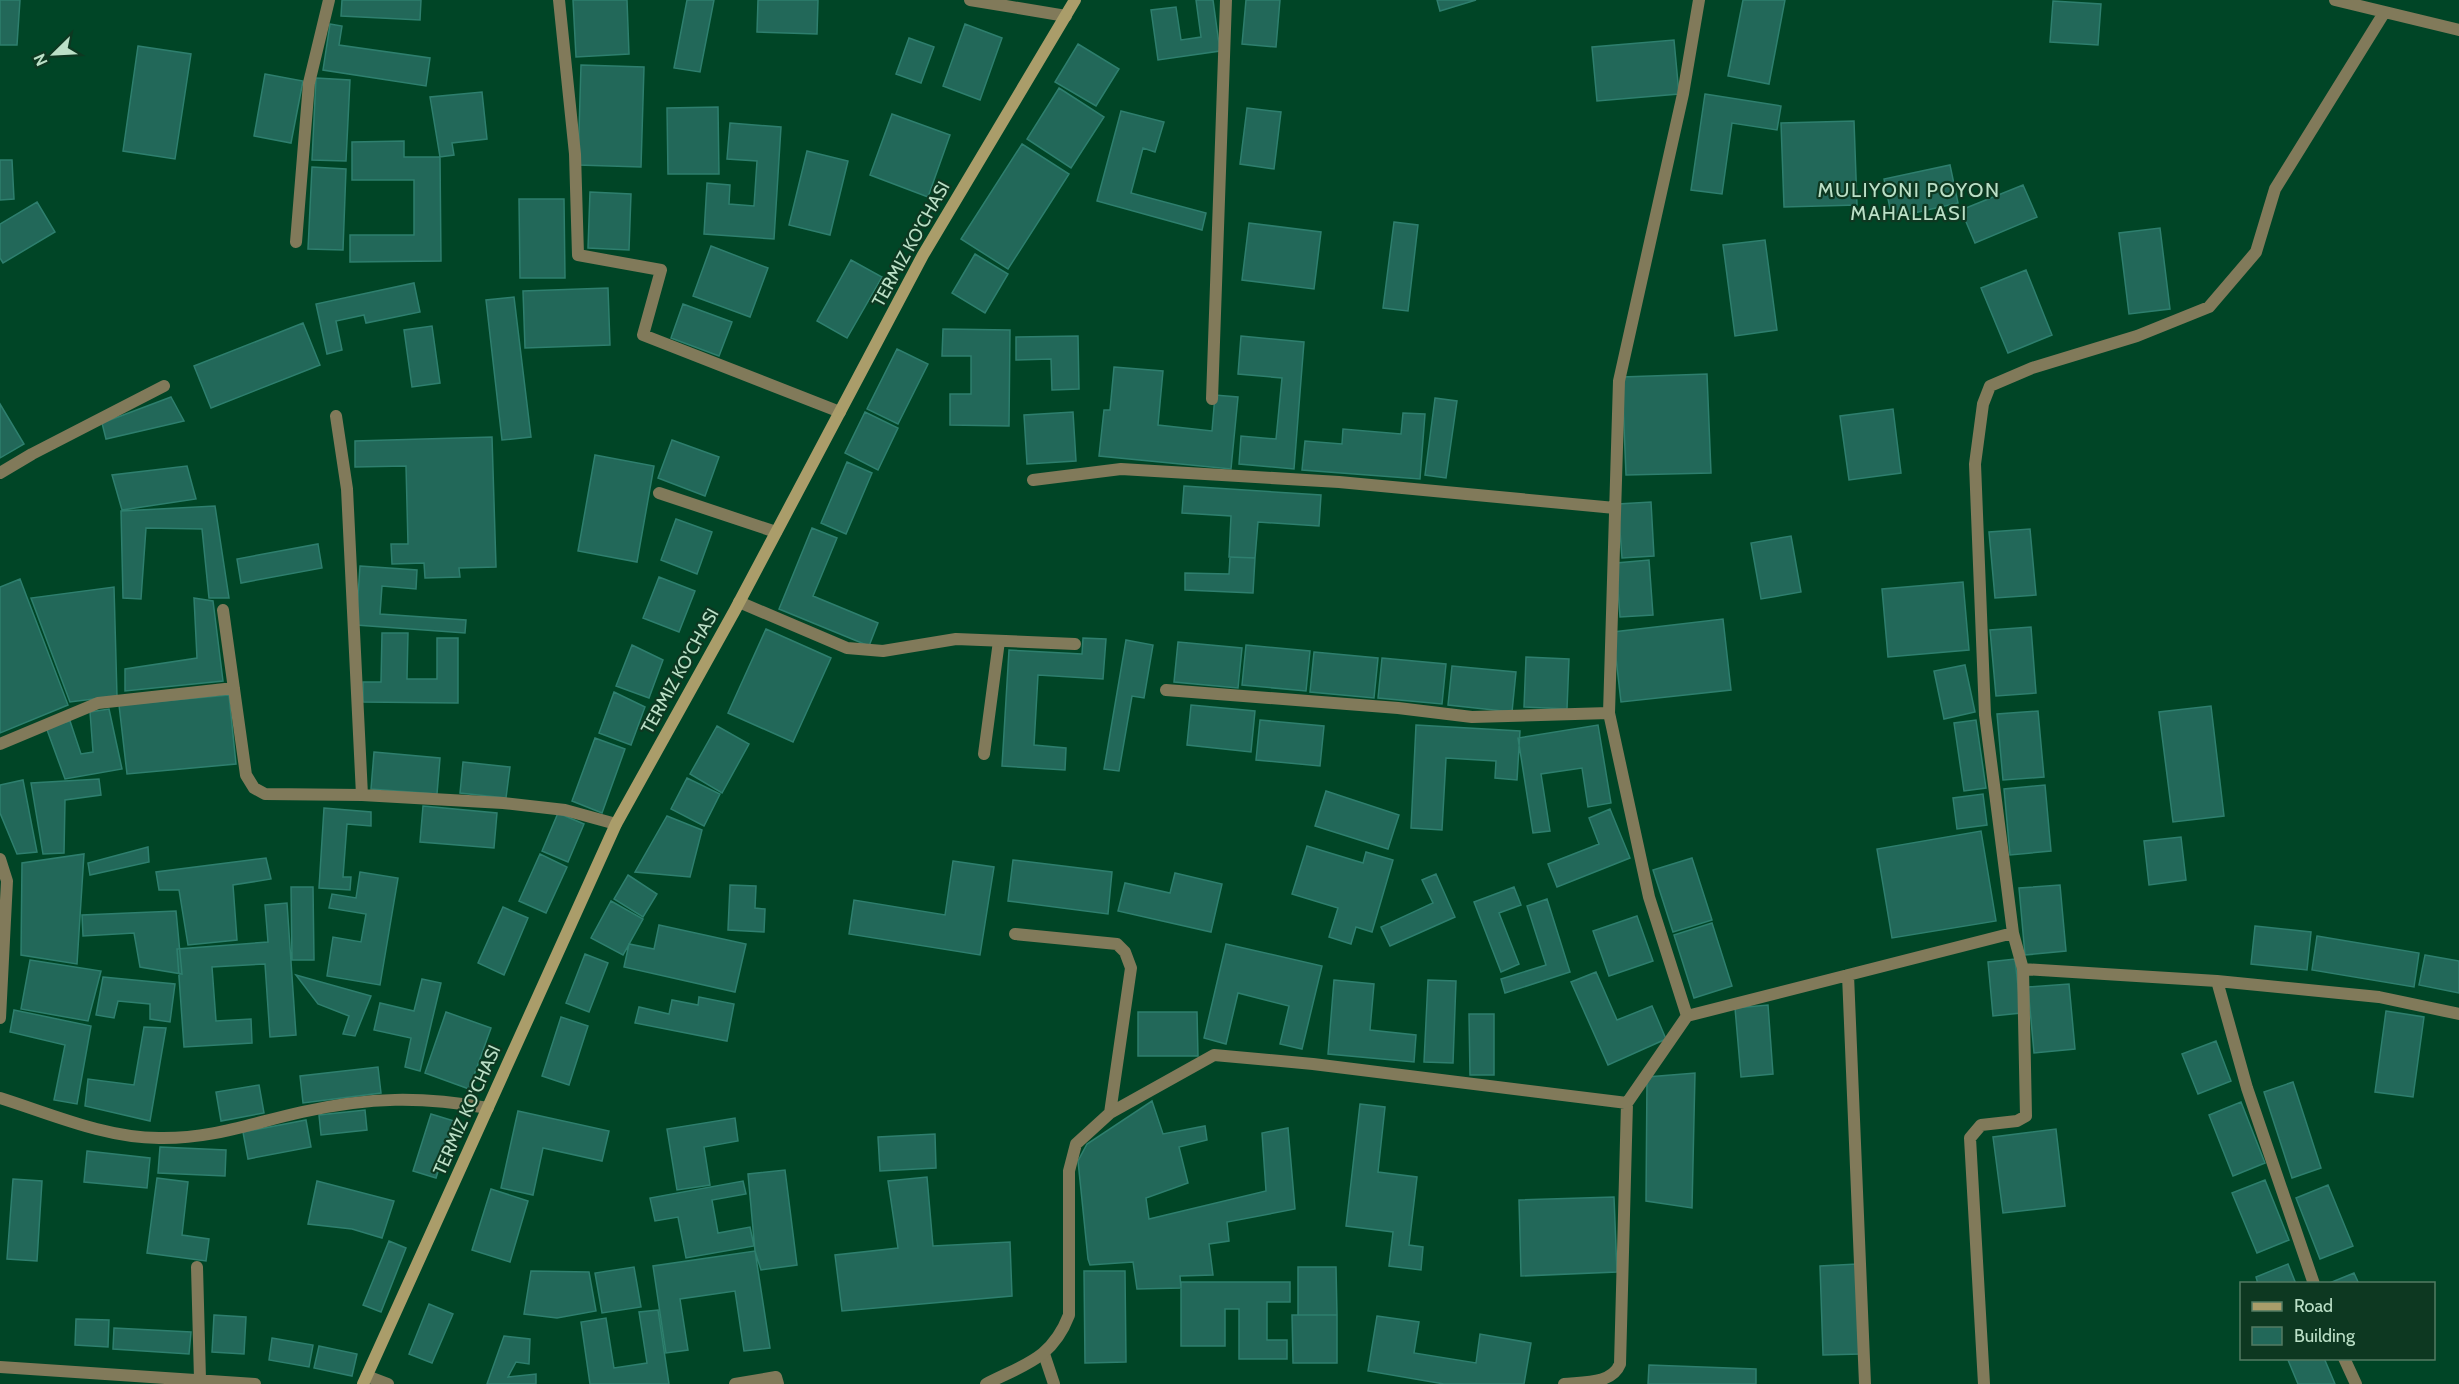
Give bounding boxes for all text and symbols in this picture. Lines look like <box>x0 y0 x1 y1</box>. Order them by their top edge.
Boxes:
north arrow <box>24 24 84 84</box>
text: N <box>30 51 52 69</box>
street label: TERMIZ KO'CHASI <box>867 177 955 311</box>
district label: MULIYONI POYON MAHALLASI <box>1817 178 2001 225</box>
street label: TERMIZ KO'CHASI <box>636 604 724 738</box>
street label: TERMIZ KO'CHASI <box>428 1042 506 1178</box>
legend <box>2240 1282 2435 1360</box>
text: Road <box>2294 1295 2333 1317</box>
text: Building <box>2294 1325 2356 1347</box>

